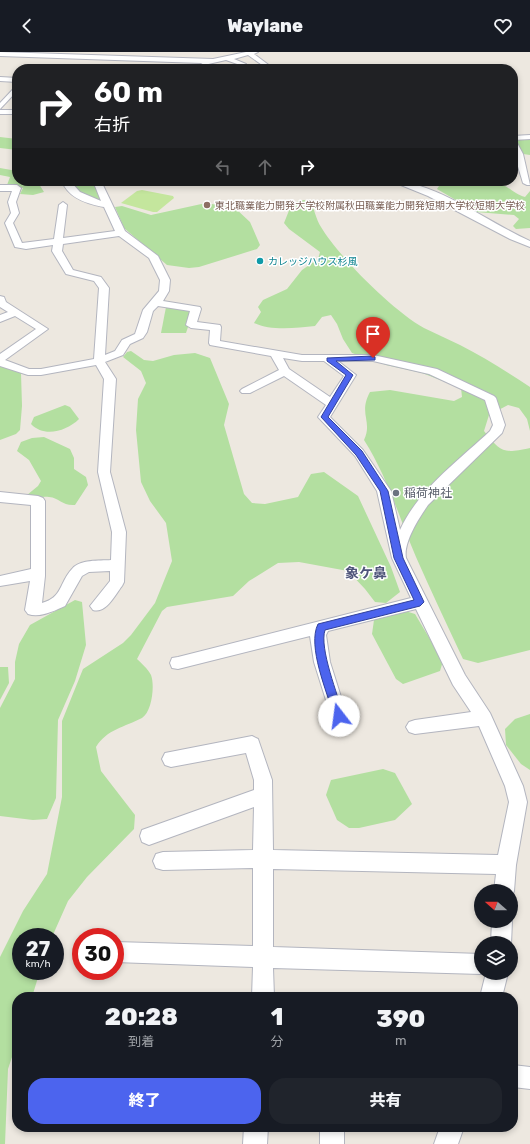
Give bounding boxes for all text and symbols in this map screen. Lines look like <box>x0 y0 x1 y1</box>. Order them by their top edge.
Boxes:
icon: back <box>16 15 38 37</box>
text: Waylane <box>227 15 303 37</box>
icon: heart <box>492 15 514 37</box>
text: 60 m <box>94 76 163 109</box>
icon: right <box>28 80 80 132</box>
text: 右折 <box>94 114 130 136</box>
icon: left <box>212 156 234 178</box>
icon: ahead <box>254 156 276 178</box>
icon: right <box>296 156 318 178</box>
marker: 東北職業能力開発大学校附属秋田職業能力開発短期大学校短期大学校 <box>202 200 212 210</box>
place label: 東北職業能力開発大学校附属秋田職業能力開発短期大学校短期大学校 <box>215 200 525 212</box>
marker: カレッジハウス杉風 <box>255 256 265 266</box>
place label: カレッジハウス杉風 <box>268 256 357 268</box>
pin <box>356 317 390 358</box>
icon: arrive <box>362 323 384 345</box>
place label: 稲荷神社 <box>404 486 452 500</box>
marker: 稲荷神社 <box>391 488 401 498</box>
district label: 象ケ鼻 <box>345 565 387 582</box>
position arrow <box>318 695 360 737</box>
north arrow <box>474 884 518 928</box>
map controls <box>474 884 518 980</box>
speed limit sign: 30 <box>72 928 124 980</box>
button: layers <box>474 936 518 980</box>
text: 27 <box>26 937 50 961</box>
text: km/h <box>26 958 50 970</box>
text: 20:28 <box>105 1003 178 1031</box>
text: 1 <box>271 1003 283 1031</box>
text: 390 <box>376 1005 425 1033</box>
text: m <box>395 1033 407 1048</box>
text: 到着 <box>128 1034 154 1049</box>
text: 分 <box>271 1034 284 1049</box>
button: 終了 <box>28 1078 261 1124</box>
button: 共有 <box>269 1078 502 1124</box>

